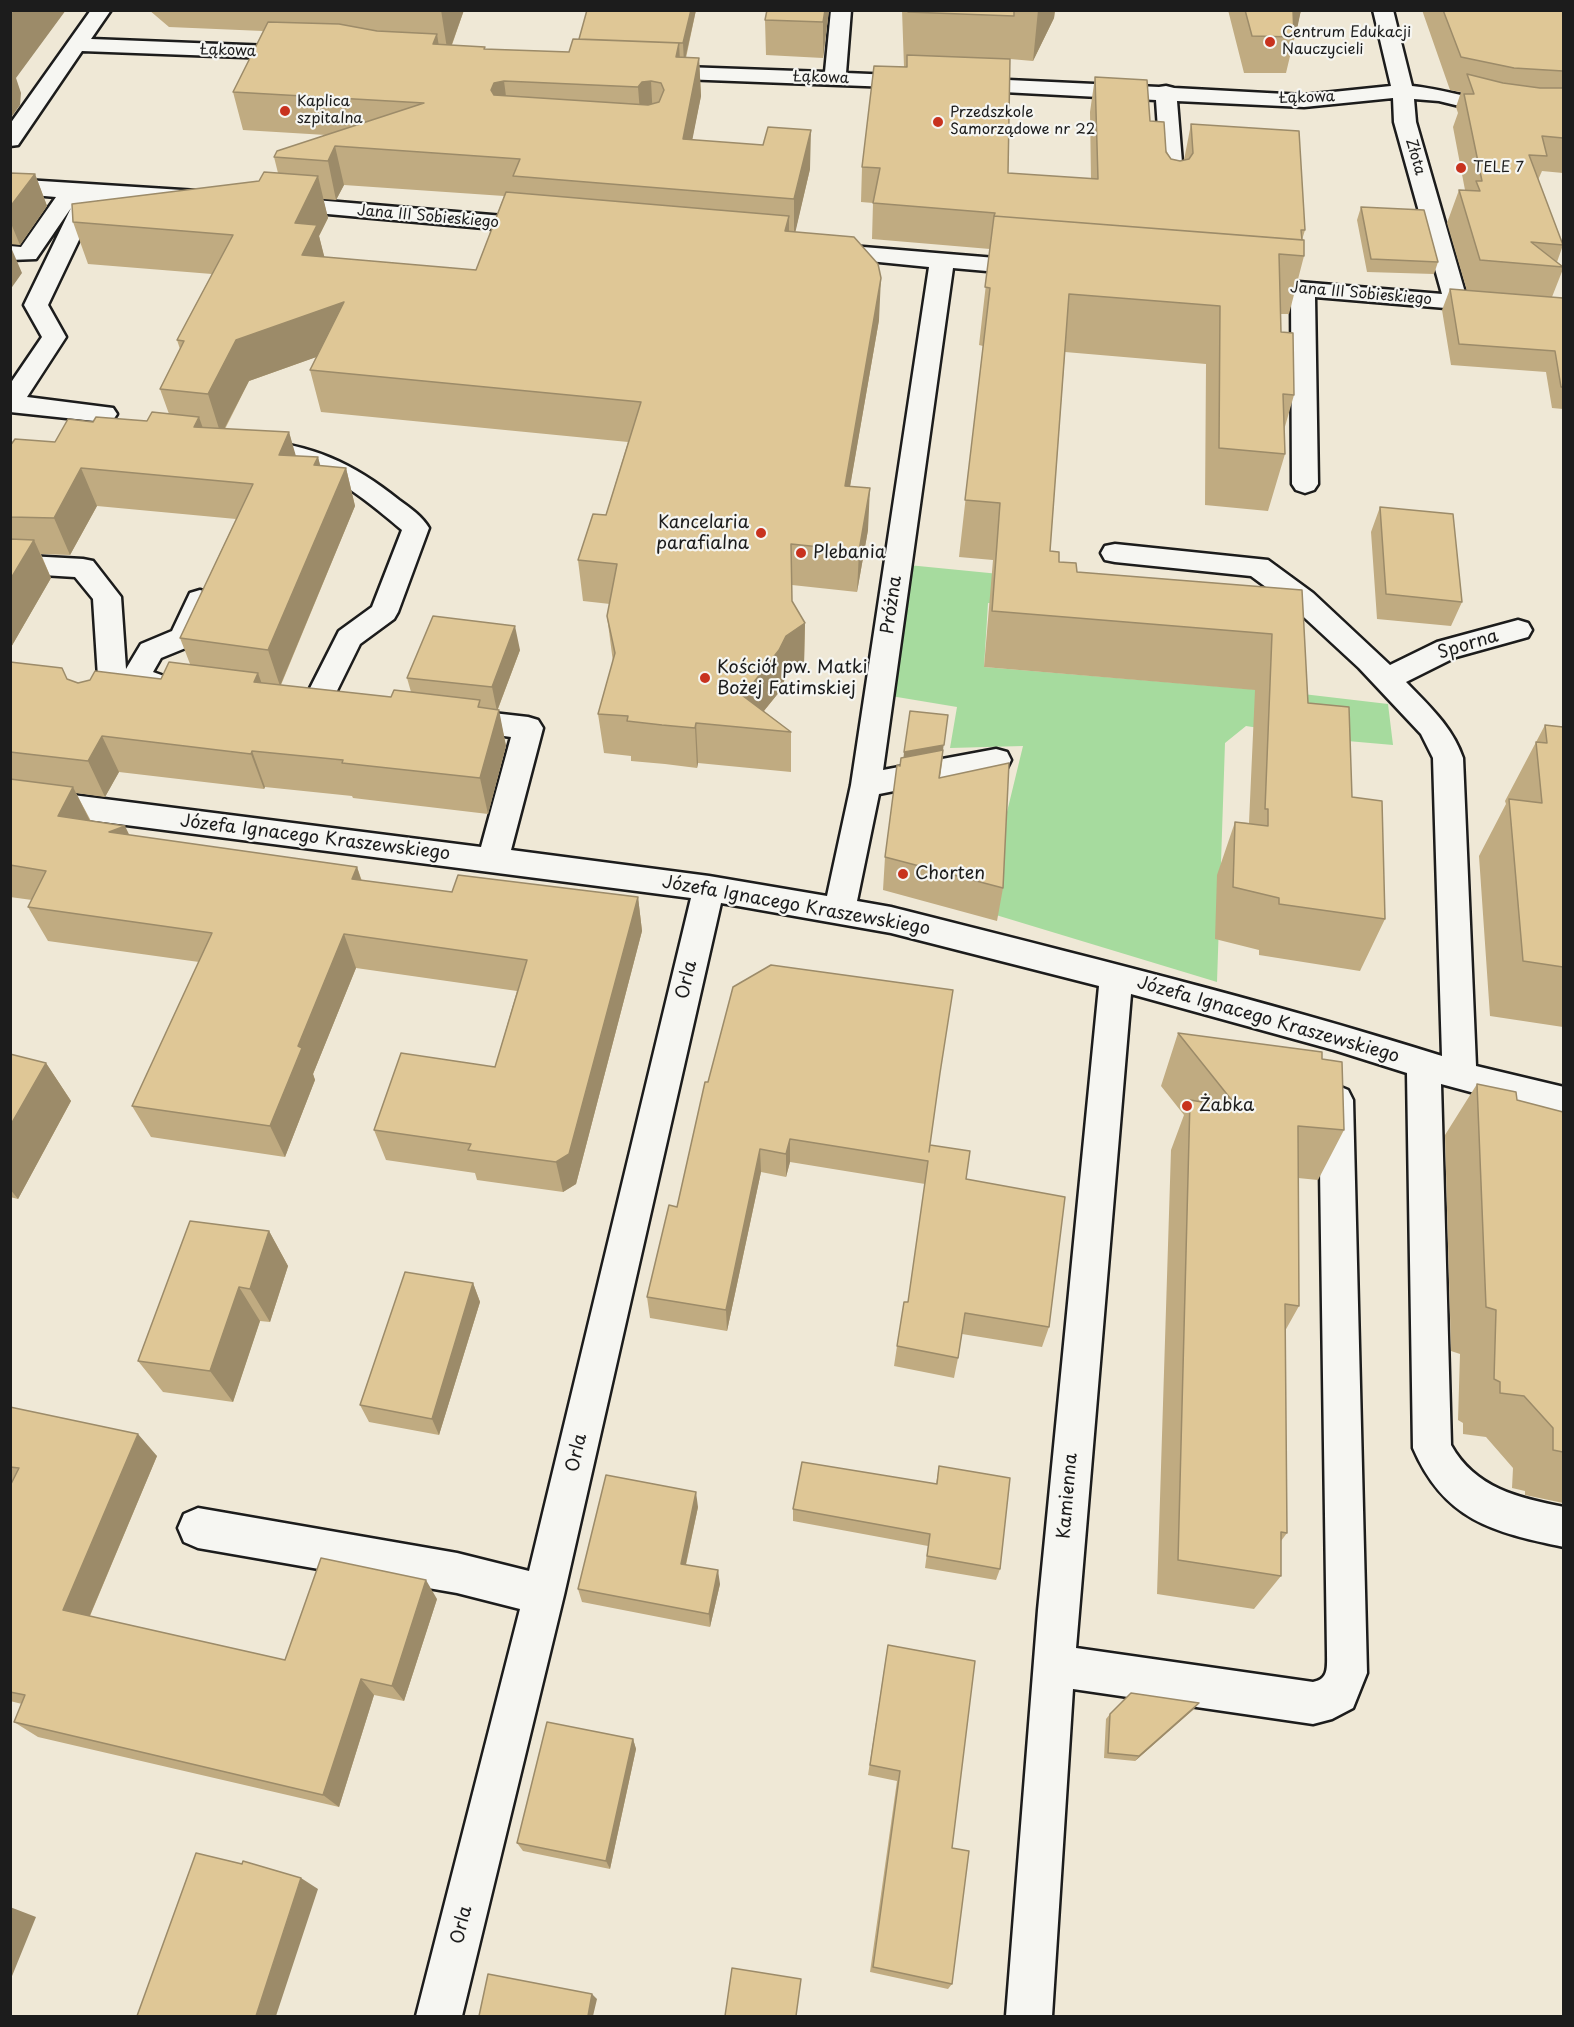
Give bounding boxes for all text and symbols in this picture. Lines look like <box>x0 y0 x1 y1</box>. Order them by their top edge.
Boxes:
place label: Centrum Edukacji Nauczycieli <box>1282 24 1411 59</box>
marker: Centrum Edukacji Nauczycieli <box>1263 35 1277 49</box>
street label: Łąkowa <box>200 41 256 61</box>
street label: Łąkowa <box>793 68 849 88</box>
street label: Łąkowa <box>1279 88 1335 108</box>
place label: Kaplica szpitalna <box>297 93 363 128</box>
marker: Kaplica szpitalna <box>278 104 292 118</box>
place label: Przedszkole Samorządowe nr 22 <box>950 104 1095 139</box>
marker: Przedszkole Samorządowe nr 22 <box>931 115 945 129</box>
street label: Złota <box>1401 137 1429 177</box>
place label: TELE 7 <box>1473 159 1524 177</box>
marker: TELE 7 <box>1454 161 1468 175</box>
street label: Jana III Sobieskiego <box>356 202 500 232</box>
street label: Jana III Sobieskiego <box>1289 279 1433 309</box>
place label: Kancelaria parafialna <box>656 512 749 554</box>
marker: Kancelaria parafialna <box>754 526 768 540</box>
place label: Plebania <box>813 542 886 564</box>
marker: Plebania <box>794 546 808 560</box>
street label: Próżna <box>877 575 907 635</box>
street label: Sporna <box>1435 626 1501 664</box>
place label: Kościół pw. Matki Bożej Fatimskiej <box>717 657 868 700</box>
marker: Kościół pw. Matki Bożej Fatimskiej <box>698 671 712 685</box>
street label: Józefa Ignacego Kraszewskiego <box>179 811 451 865</box>
place label: Chorten <box>915 863 985 885</box>
marker: Chorten <box>896 867 910 881</box>
street label: Józefa Ignacego Kraszewskiego <box>660 872 932 940</box>
street label: Orla <box>672 959 702 1001</box>
street label: Józefa Ignacego Kraszewskiego <box>1134 972 1402 1068</box>
place label: Żabka <box>1199 1095 1254 1117</box>
marker: Żabka <box>1180 1099 1194 1113</box>
street label: Orla <box>562 1432 592 1474</box>
street label: Kamienna <box>1054 1452 1082 1540</box>
street label: Orla <box>447 1904 477 1946</box>

